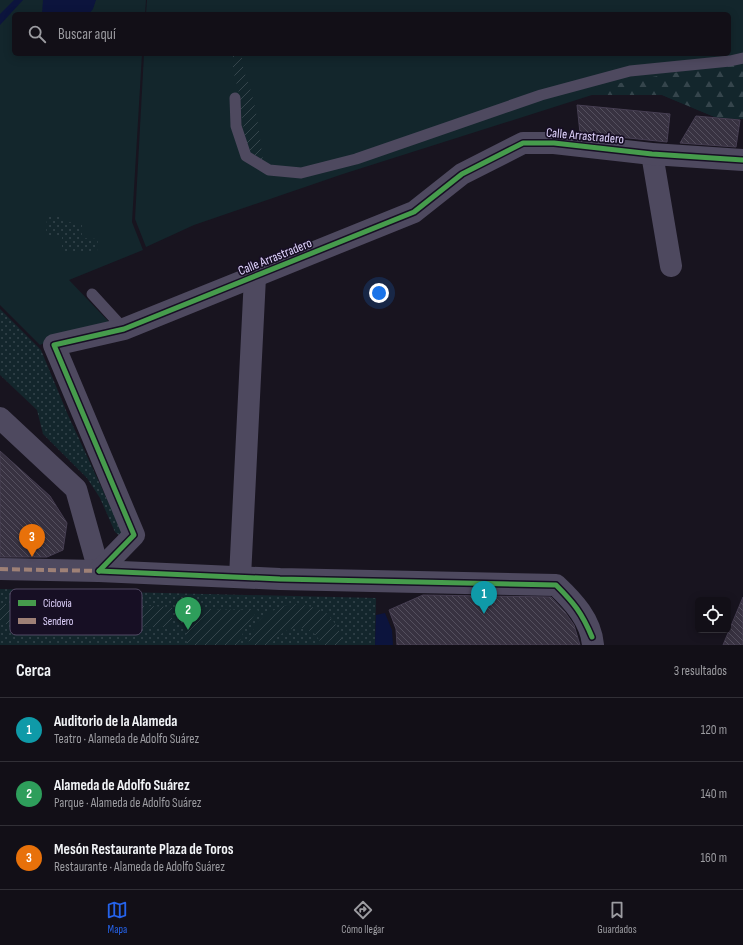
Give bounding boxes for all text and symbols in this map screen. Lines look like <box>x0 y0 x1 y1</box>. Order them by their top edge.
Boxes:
search box <box>12 12 731 56</box>
icon: search <box>26 23 48 45</box>
text: Buscar aquí <box>58 25 116 44</box>
street label: Calle Arrastradero <box>545 125 625 147</box>
street label: Calle Arrastradero <box>236 235 314 279</box>
your location <box>369 283 389 303</box>
pin: 3 <box>19 524 45 557</box>
pin: 1 <box>471 581 497 614</box>
legend <box>10 589 142 635</box>
text: Ciclovía <box>43 597 72 610</box>
pin: 2 <box>175 597 201 630</box>
map controls <box>695 597 731 633</box>
button: locate <box>695 597 731 633</box>
text: Sendero <box>43 615 74 628</box>
text: Cerca <box>16 661 51 681</box>
text: 3 resultados <box>674 663 727 679</box>
text: Auditorio de la Alameda <box>54 712 178 731</box>
text: 1 <box>26 722 32 738</box>
text: 120 m <box>701 722 727 738</box>
text: Teatro · Alameda de Adolfo Suárez <box>54 731 199 747</box>
text: Alameda de Adolfo Suárez <box>54 776 190 795</box>
text: 2 <box>26 786 32 802</box>
text: 140 m <box>701 786 727 802</box>
text: Parque · Alameda de Adolfo Suárez <box>54 795 202 811</box>
text: Mesón Restaurante Plaza de Toros <box>54 840 234 859</box>
text: 3 <box>26 850 32 866</box>
text: 160 m <box>701 850 727 866</box>
text: Restaurante · Alameda de Adolfo Suárez <box>54 859 225 875</box>
tab: Mapa <box>106 899 128 936</box>
tab: Cómo llegar <box>341 899 385 936</box>
tab: Guardados <box>597 899 637 936</box>

